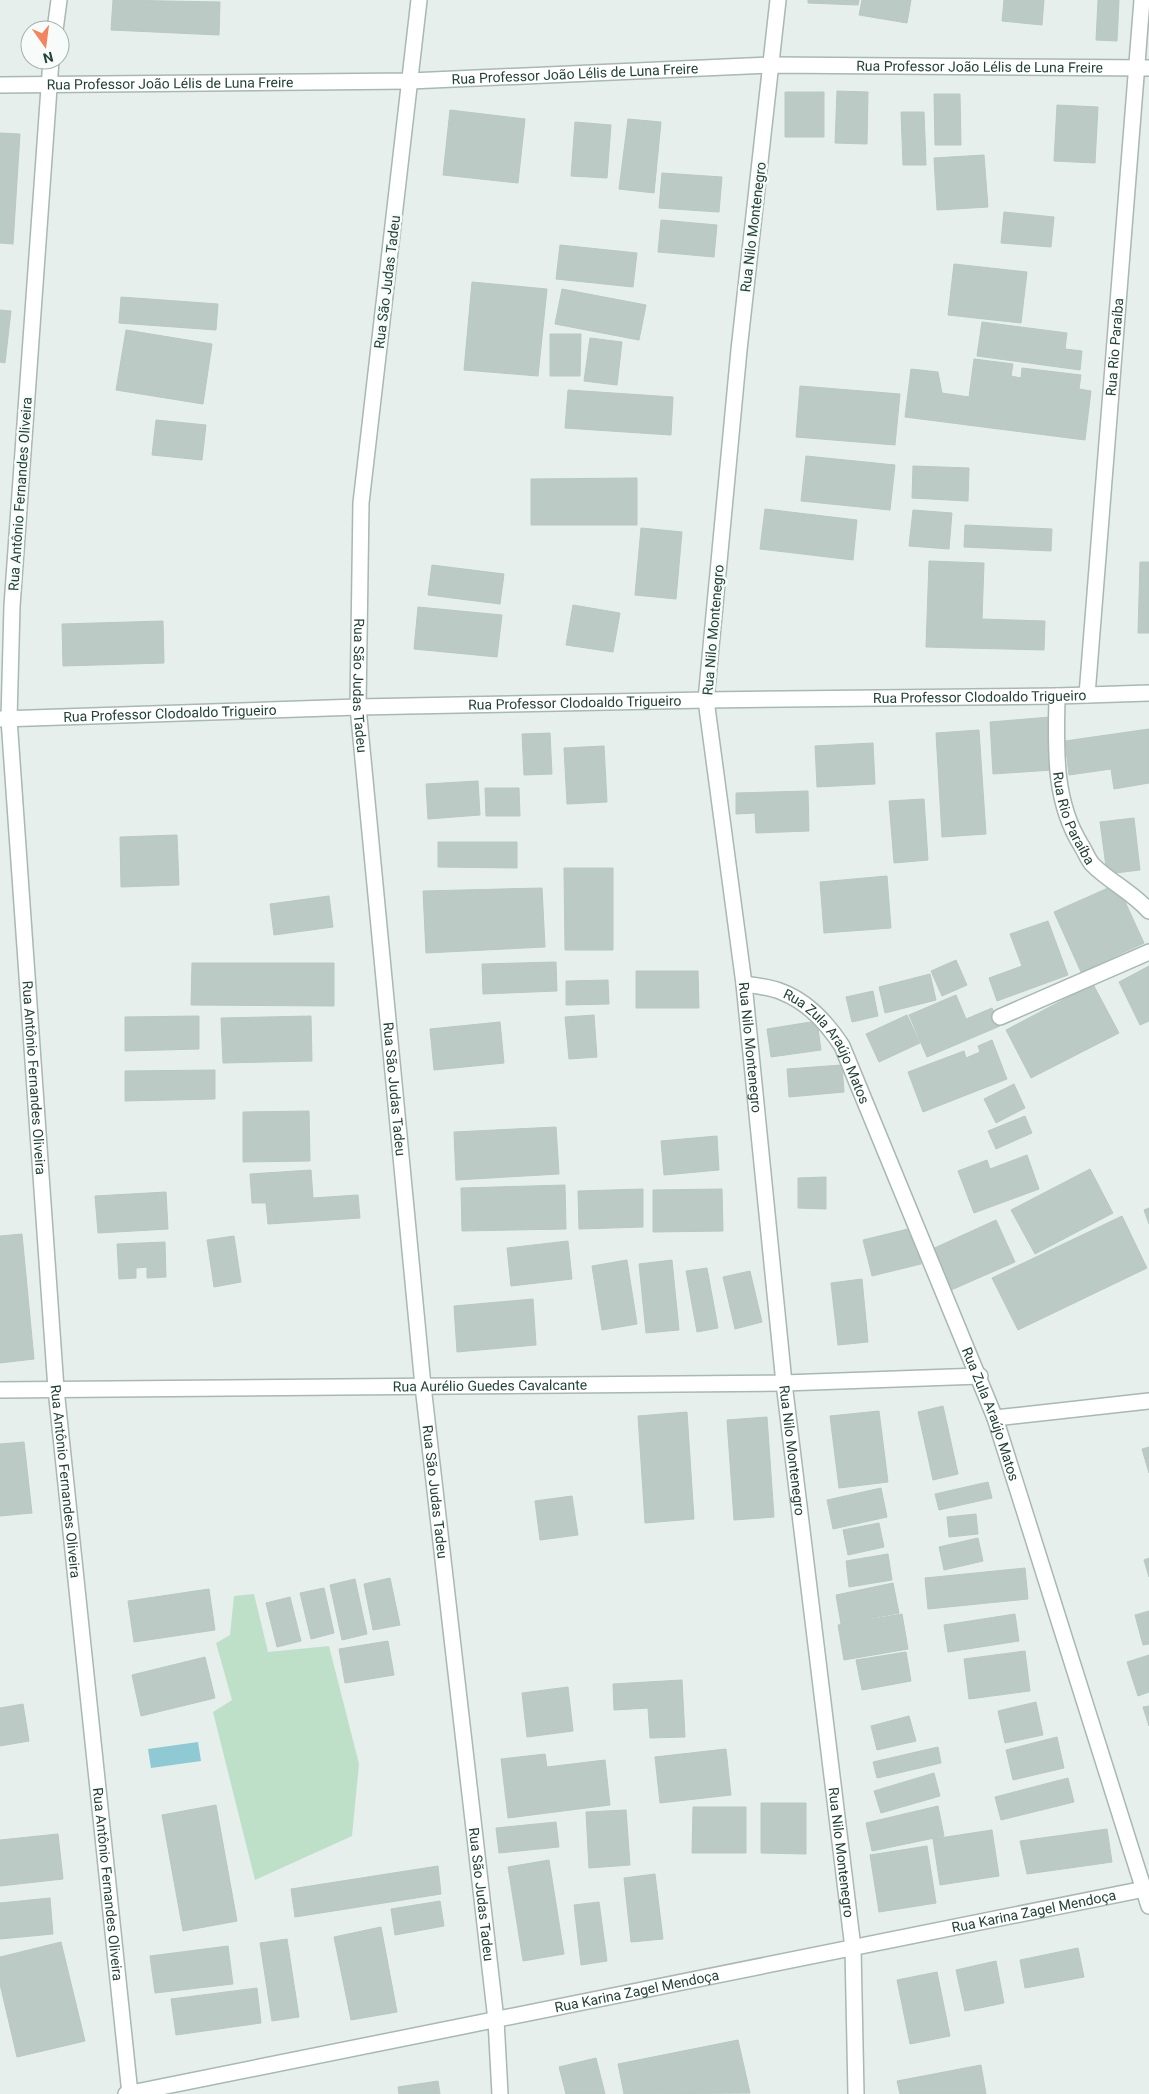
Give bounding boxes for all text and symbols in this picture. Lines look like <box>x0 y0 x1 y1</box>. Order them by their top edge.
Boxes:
north arrow <box>20 20 70 70</box>
text: N <box>41 49 55 67</box>
street label: Rua Professor João Lélis de Luna Freire <box>856 58 1103 76</box>
street label: Rua Professor João Lélis de Luna Freire <box>451 60 698 87</box>
street label: Rua Professor João Lélis de Luna Freire <box>47 74 293 93</box>
street label: Rua Nilo Montenegro <box>737 161 769 293</box>
street label: Rua São Judas Tadeu <box>371 214 403 350</box>
street label: Rua Rio Paraíba <box>1103 297 1126 397</box>
street label: Rua Antônio Fernandes Oliveira <box>5 397 35 591</box>
street label: Rua Nilo Montenegro <box>699 564 727 696</box>
street label: Rua São Judas Tadeu <box>350 618 370 753</box>
street label: Rua Professor Clodoaldo Trigueiro <box>873 687 1087 706</box>
street label: Rua Professor Clodoaldo Trigueiro <box>468 692 682 713</box>
street label: Rua Professor Clodoaldo Trigueiro <box>63 702 277 725</box>
street label: Rua Rio Paraíba <box>1050 771 1098 868</box>
street label: Rua Antônio Fernandes Oliveira <box>19 980 49 1175</box>
street label: Rua Nilo Montenegro <box>736 981 765 1114</box>
street label: Rua Zula Araújo Matos <box>781 986 873 1106</box>
street label: Rua São Judas Tadeu <box>380 1021 409 1157</box>
street label: Rua Zula Araújo Matos <box>959 1345 1022 1483</box>
street label: Rua Aurélio Guedes Cavalcante <box>393 1377 587 1394</box>
street label: Rua Antônio Fernandes Oliveira <box>48 1384 84 1579</box>
street label: Rua Nilo Montenegro <box>776 1384 808 1516</box>
street label: Rua São Judas Tadeu <box>420 1424 451 1560</box>
street label: Rua Nilo Montenegro <box>825 1786 857 1918</box>
street label: Rua Antônio Fernandes Oliveira <box>90 1787 126 1982</box>
street label: Rua São Judas Tadeu <box>466 1826 497 1962</box>
street label: Rua Karina Zagel Mendoça <box>950 1887 1117 1936</box>
street label: Rua Karina Zagel Mendoça <box>553 1967 720 2016</box>

